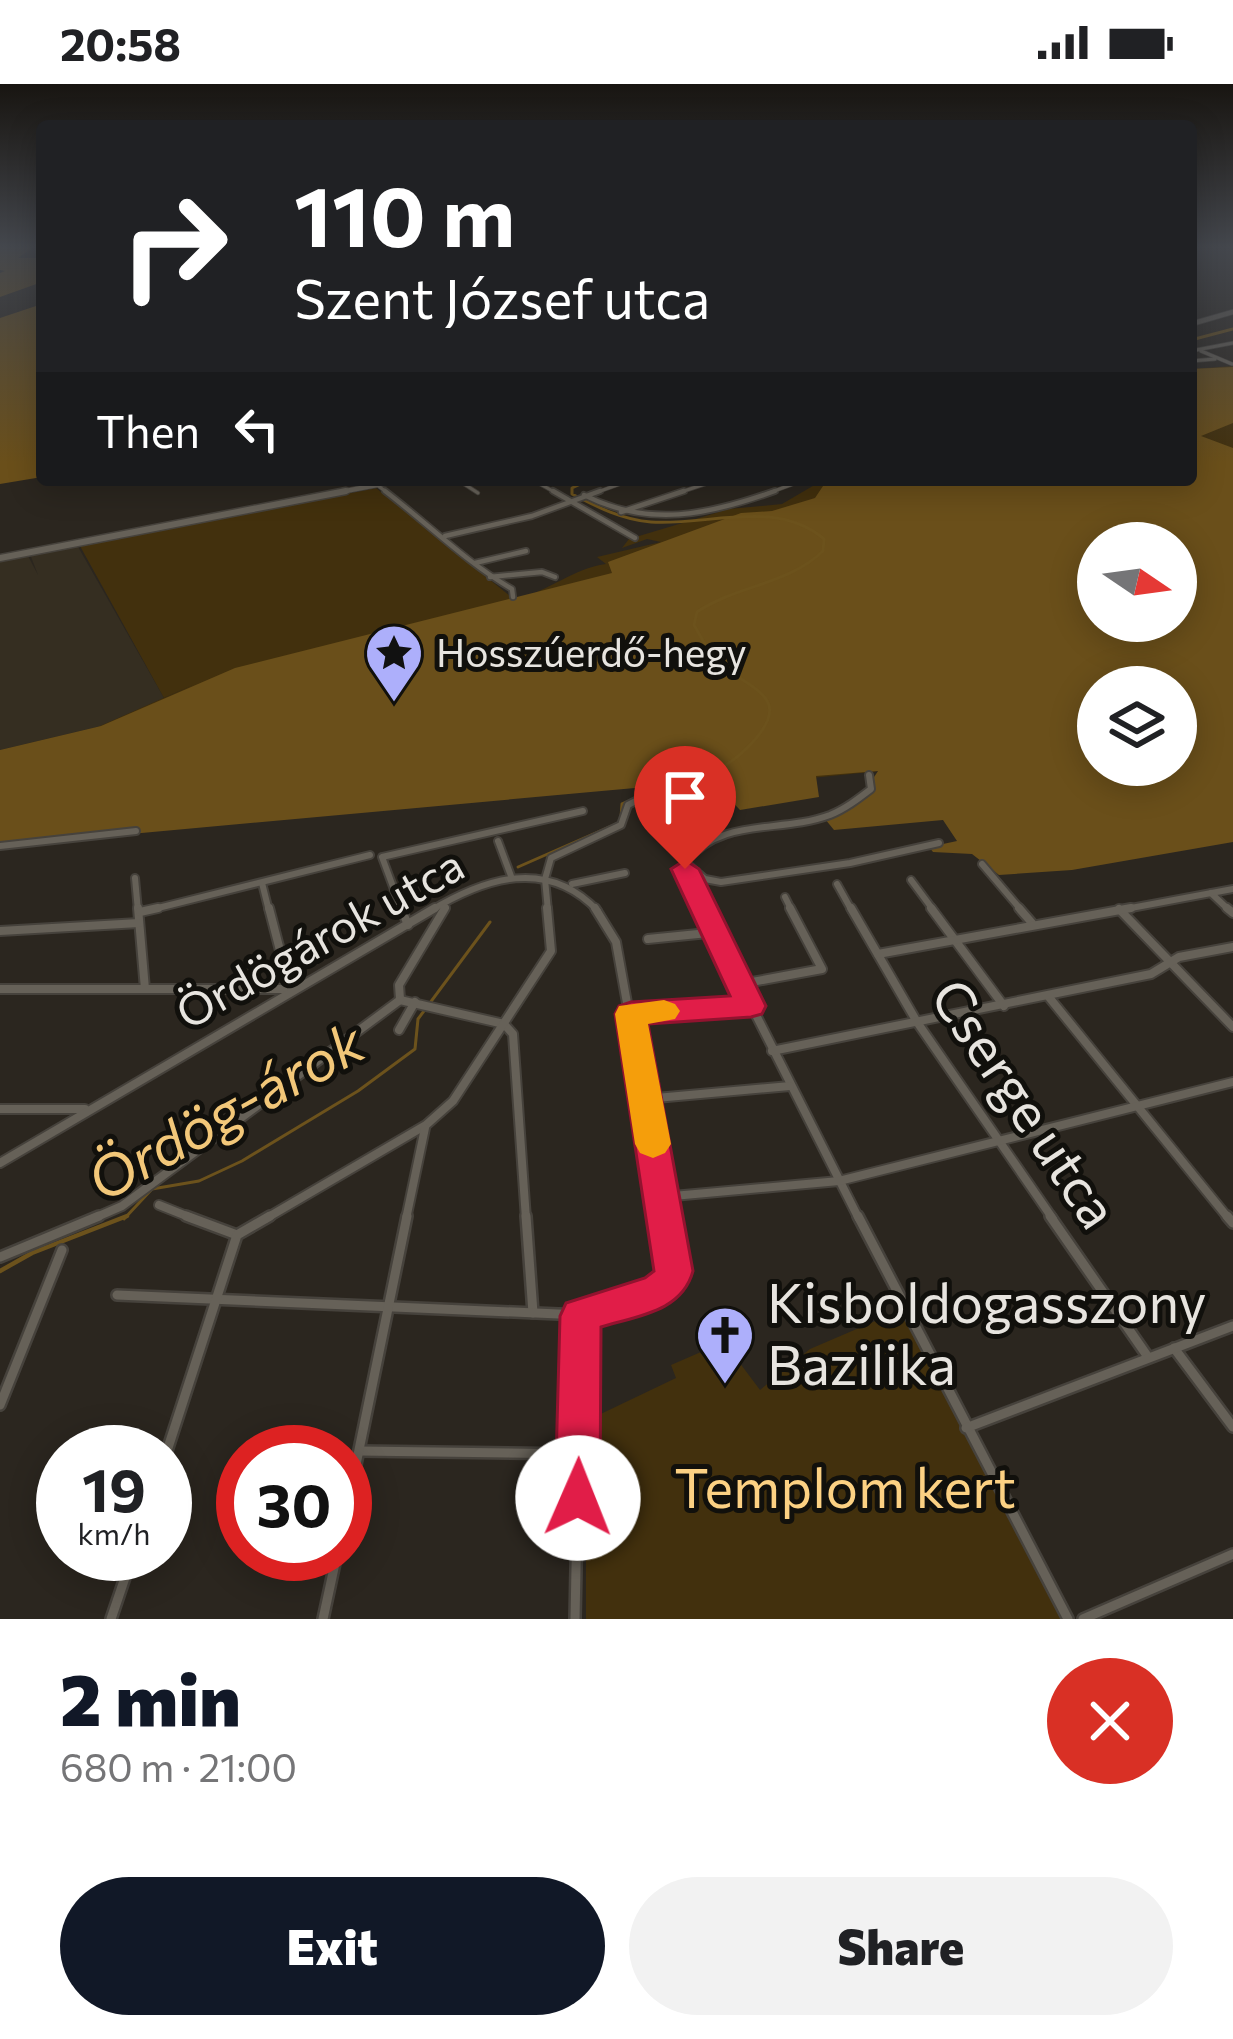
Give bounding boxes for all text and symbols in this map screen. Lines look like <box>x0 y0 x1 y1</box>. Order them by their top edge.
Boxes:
text: 20:58 <box>60 15 181 70</box>
text: 110 m <box>294 162 515 264</box>
icon: right <box>96 168 252 324</box>
text: Szent József utca <box>294 264 710 330</box>
icon: left <box>224 396 290 462</box>
text: Then <box>96 402 200 457</box>
north arrow <box>1077 522 1197 642</box>
map controls <box>1077 522 1197 786</box>
place icon: Hosszúerdő-hegy <box>363 622 425 704</box>
place label: Hosszúerdő-hegy <box>436 627 747 675</box>
button: layers <box>1077 666 1197 786</box>
pin <box>634 746 736 869</box>
icon: arrive <box>652 764 718 830</box>
street label: Ördögárok utca <box>165 835 472 1039</box>
street label: Cserge utca <box>919 965 1134 1239</box>
water label: Ördög-árok <box>74 1004 376 1214</box>
place label: Kisboldogasszony Bazilika <box>767 1268 1207 1396</box>
church icon: Kisboldogasszony Bazilika <box>694 1304 756 1386</box>
speed limit sign: 30 <box>216 1425 372 1581</box>
position arrow <box>515 1435 641 1561</box>
text: 19 <box>82 1451 146 1524</box>
park label: Templom kert <box>674 1453 1016 1519</box>
text: km/h <box>78 1514 150 1551</box>
text: 2 min <box>60 1653 241 1741</box>
button: close <box>1047 1658 1173 1784</box>
text: 680 m · 21:00 <box>60 1742 297 1790</box>
button: Exit <box>60 1877 605 2015</box>
button: Share <box>629 1877 1173 2015</box>

